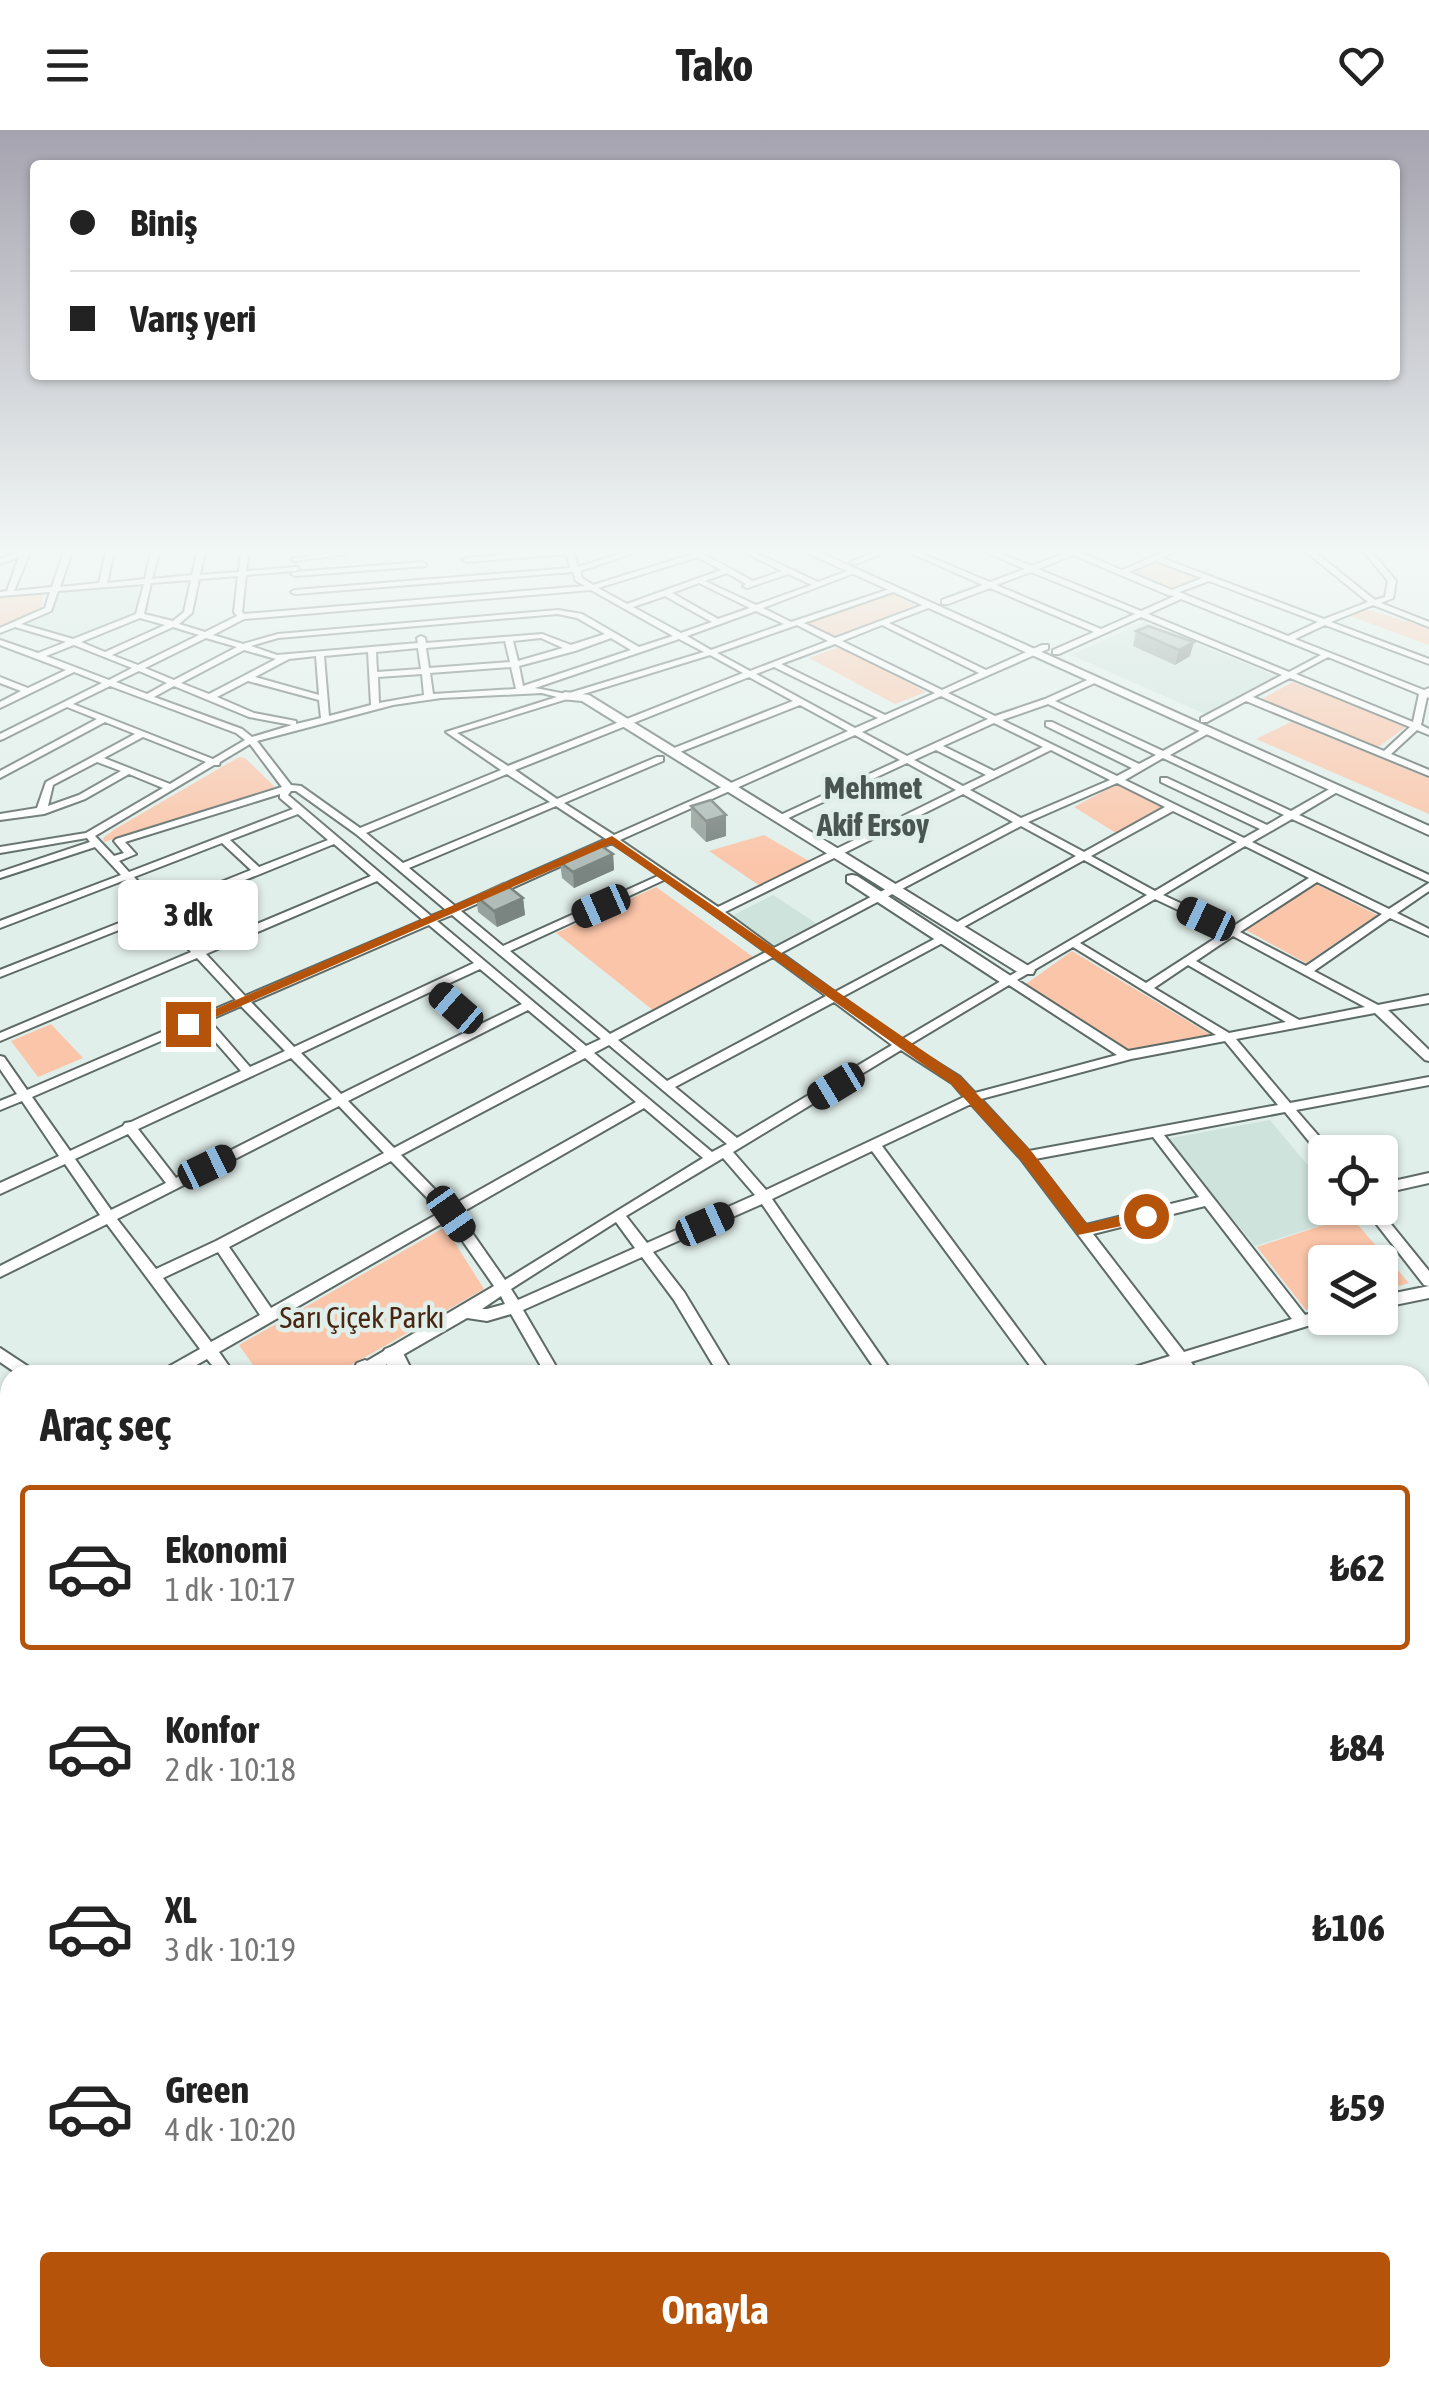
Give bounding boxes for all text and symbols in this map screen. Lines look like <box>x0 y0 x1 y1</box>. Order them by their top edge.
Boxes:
icon: menu <box>40 38 95 93</box>
icon: heart <box>1334 38 1389 93</box>
text: Tako <box>676 39 753 91</box>
text: Biniş <box>130 201 197 244</box>
text: Varış yeri <box>130 297 256 340</box>
district label: Mehmet Akif Ersoy <box>816 769 930 843</box>
callout: 3 dk <box>118 879 258 949</box>
car <box>567 880 635 932</box>
car <box>1172 893 1240 945</box>
text: 3 dk <box>164 896 212 933</box>
car <box>424 977 488 1039</box>
route end <box>166 1002 211 1047</box>
car <box>803 1058 869 1114</box>
map controls <box>1308 1135 1398 1335</box>
button: locate <box>1308 1135 1398 1225</box>
car <box>173 1140 241 1194</box>
car <box>422 1181 480 1247</box>
route start <box>1124 1194 1169 1239</box>
car <box>671 1198 739 1250</box>
button: layers <box>1308 1245 1398 1335</box>
park label: Sarı Çiçek Parkı <box>280 1300 444 1334</box>
text: Araç seç <box>40 1399 171 1451</box>
icon: car <box>45 1523 135 1613</box>
text: Ekonomi <box>165 1528 287 1571</box>
text: ₺62 <box>1330 1546 1385 1589</box>
text: 1 dk · 10:17 <box>165 1571 296 1608</box>
icon: car <box>45 1703 135 1793</box>
text: Konfor <box>165 1708 259 1751</box>
text: ₺84 <box>1330 1726 1385 1769</box>
text: 2 dk · 10:18 <box>165 1751 296 1788</box>
icon: car <box>45 1883 135 1973</box>
text: XL <box>165 1888 197 1931</box>
text: ₺106 <box>1312 1906 1385 1949</box>
text: 3 dk · 10:19 <box>165 1931 296 1968</box>
icon: car <box>45 2063 135 2153</box>
text: Green <box>165 2068 249 2111</box>
text: ₺59 <box>1330 2086 1385 2129</box>
text: 4 dk · 10:20 <box>165 2111 296 2148</box>
button: Onayla <box>40 2252 1390 2367</box>

